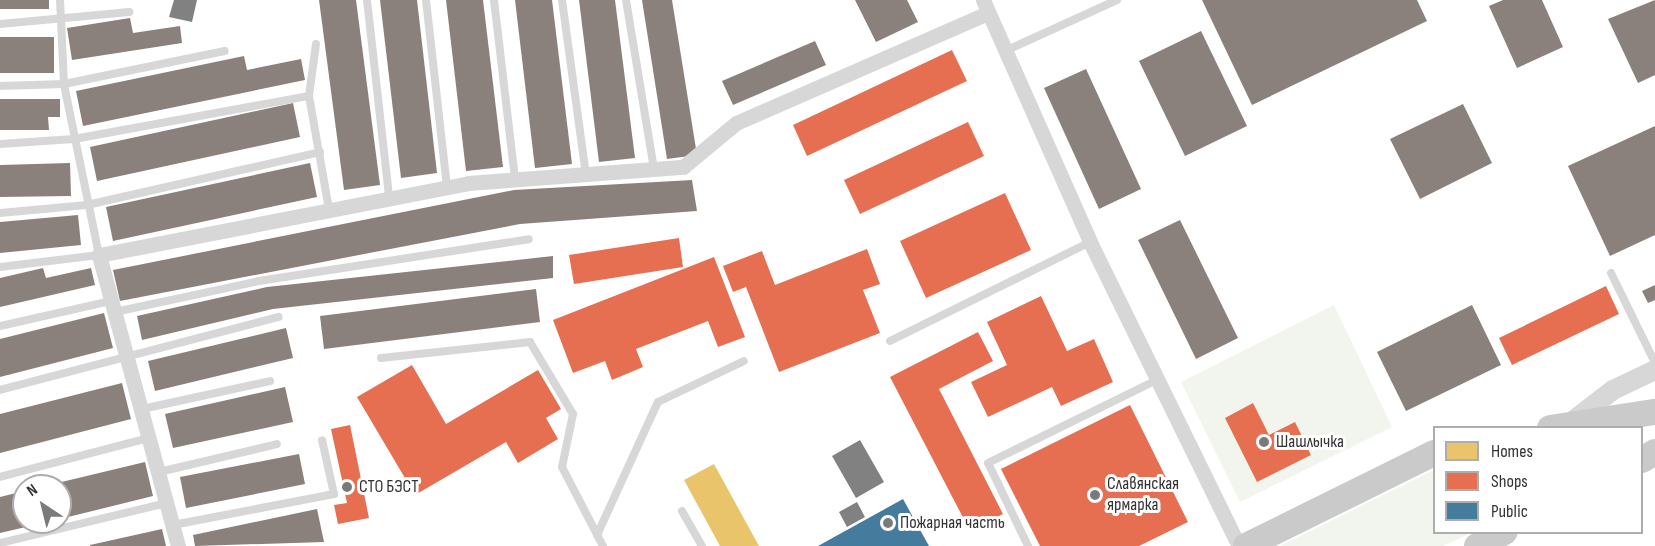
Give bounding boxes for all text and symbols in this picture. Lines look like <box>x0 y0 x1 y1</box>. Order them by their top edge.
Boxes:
legend <box>1433 426 1643 534</box>
place label: Шашлычка <box>1276 431 1344 453</box>
marker: Шашлычка <box>1257 435 1271 449</box>
text: Homes <box>1491 441 1533 462</box>
text: Shops <box>1491 471 1528 492</box>
north arrow <box>12 474 72 534</box>
place label: Славянская ярмарка <box>1107 474 1179 516</box>
place label: СТО БЭСТ <box>359 476 418 498</box>
text: N <box>24 480 41 501</box>
marker: СТО БЭСТ <box>340 480 354 494</box>
marker: Славянская ярмарка <box>1088 488 1102 502</box>
text: Public <box>1491 501 1528 522</box>
place label: Пожарная часть <box>900 512 1005 534</box>
marker: Пожарная часть <box>881 516 895 530</box>

